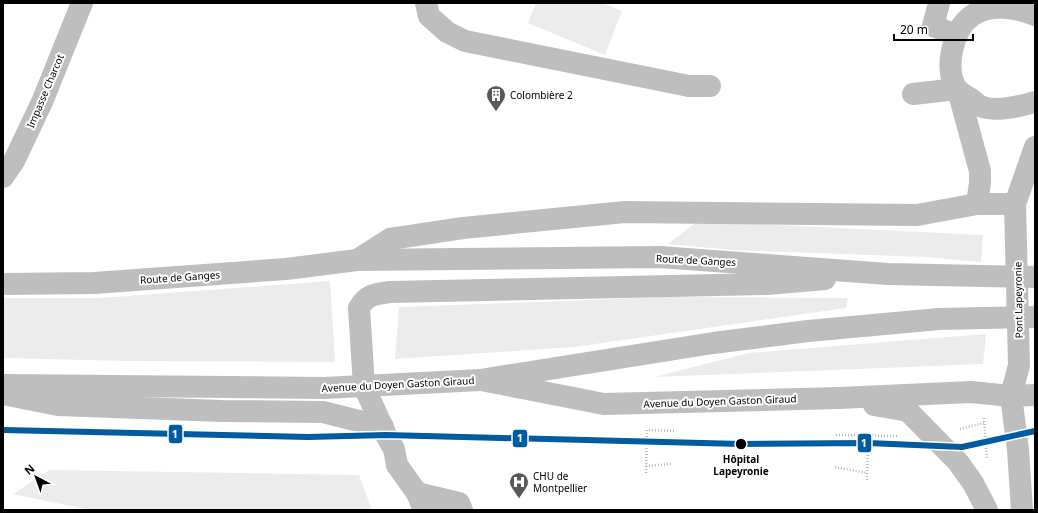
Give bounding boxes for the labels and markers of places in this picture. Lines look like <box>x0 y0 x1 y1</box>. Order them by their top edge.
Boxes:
building icon: Colombière 2 <box>485 84 507 112</box>
place label: Colombière 2 <box>510 88 573 102</box>
marker: Hôpital Lapeyronie <box>734 437 748 451</box>
place label: Hôpital Lapeyronie <box>713 452 769 478</box>
place label: CHU de Montpellier <box>533 469 587 495</box>
hospital icon: CHU de Montpellier <box>508 471 530 499</box>

